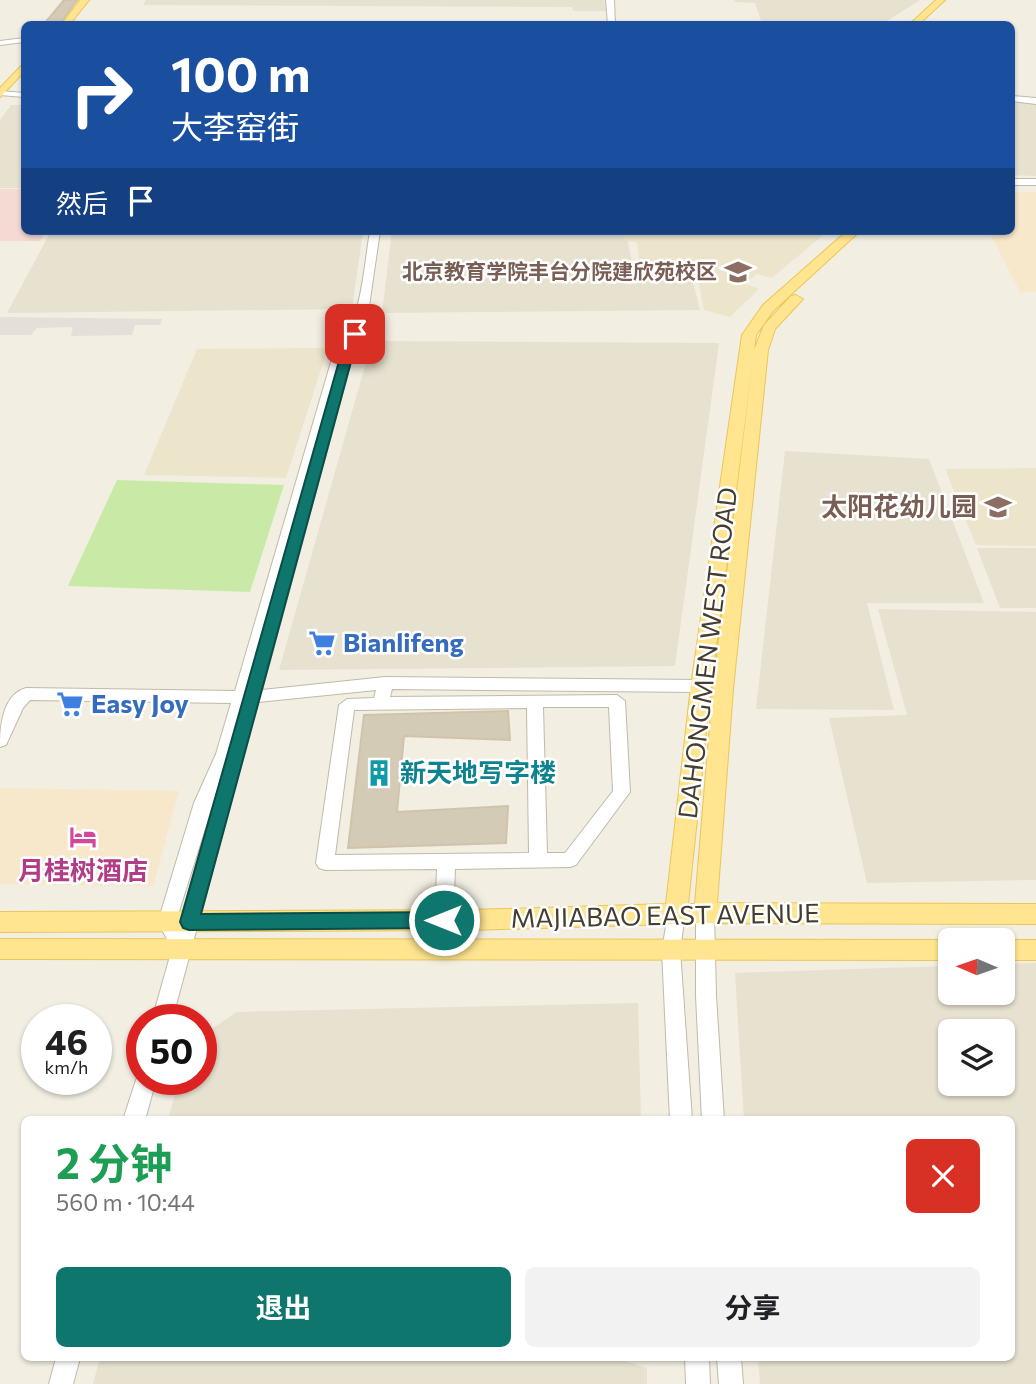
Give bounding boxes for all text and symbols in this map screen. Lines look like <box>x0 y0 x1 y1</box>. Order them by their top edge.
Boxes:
text: 100 m <box>171 42 310 102</box>
icon: right <box>56 49 147 140</box>
text: 大李窑街 <box>171 106 299 146</box>
icon: arrive <box>122 182 160 220</box>
text: 然后 <box>56 187 108 218</box>
school or university icon: 北京教育学院丰台分院建欣苑校区 <box>723 257 753 287</box>
place label: 北京教育学院丰台分院建欣苑校区 <box>402 258 717 283</box>
pin <box>325 304 385 364</box>
icon: arrive <box>336 315 374 353</box>
street label: DAHONGMEN WEST ROAD <box>671 485 742 820</box>
place label: 太阳花幼儿园 <box>821 490 977 521</box>
school or university icon: 太阳花幼儿园 <box>983 492 1013 522</box>
place label: Bianlifeng <box>343 626 464 657</box>
supermarket icon: Bianlifeng <box>307 628 337 658</box>
place label: Easy Joy <box>91 687 189 718</box>
supermarket icon: Easy Joy <box>55 689 85 719</box>
place label: 新天地写字楼 <box>400 756 556 787</box>
building icon: 新天地写字楼 <box>364 758 394 788</box>
hotel icon: 月桂树酒店 <box>68 822 98 852</box>
place label: 月桂树酒店 <box>18 854 148 885</box>
position arrow <box>407 883 481 957</box>
street label: MAJIABAO EAST AVENUE <box>510 896 820 933</box>
north arrow <box>938 928 1015 1004</box>
map controls <box>938 928 1015 1096</box>
speed limit sign: 50 <box>126 1004 217 1095</box>
text: 46 <box>45 1019 88 1062</box>
button: layers <box>938 1019 1015 1096</box>
text: km/h <box>45 1056 88 1078</box>
text: 2 分钟 <box>56 1136 172 1188</box>
button: close <box>906 1139 980 1213</box>
text: 560 m · 10:44 <box>56 1188 195 1216</box>
button: 退出 <box>56 1267 511 1347</box>
button: 分享 <box>525 1267 980 1347</box>

